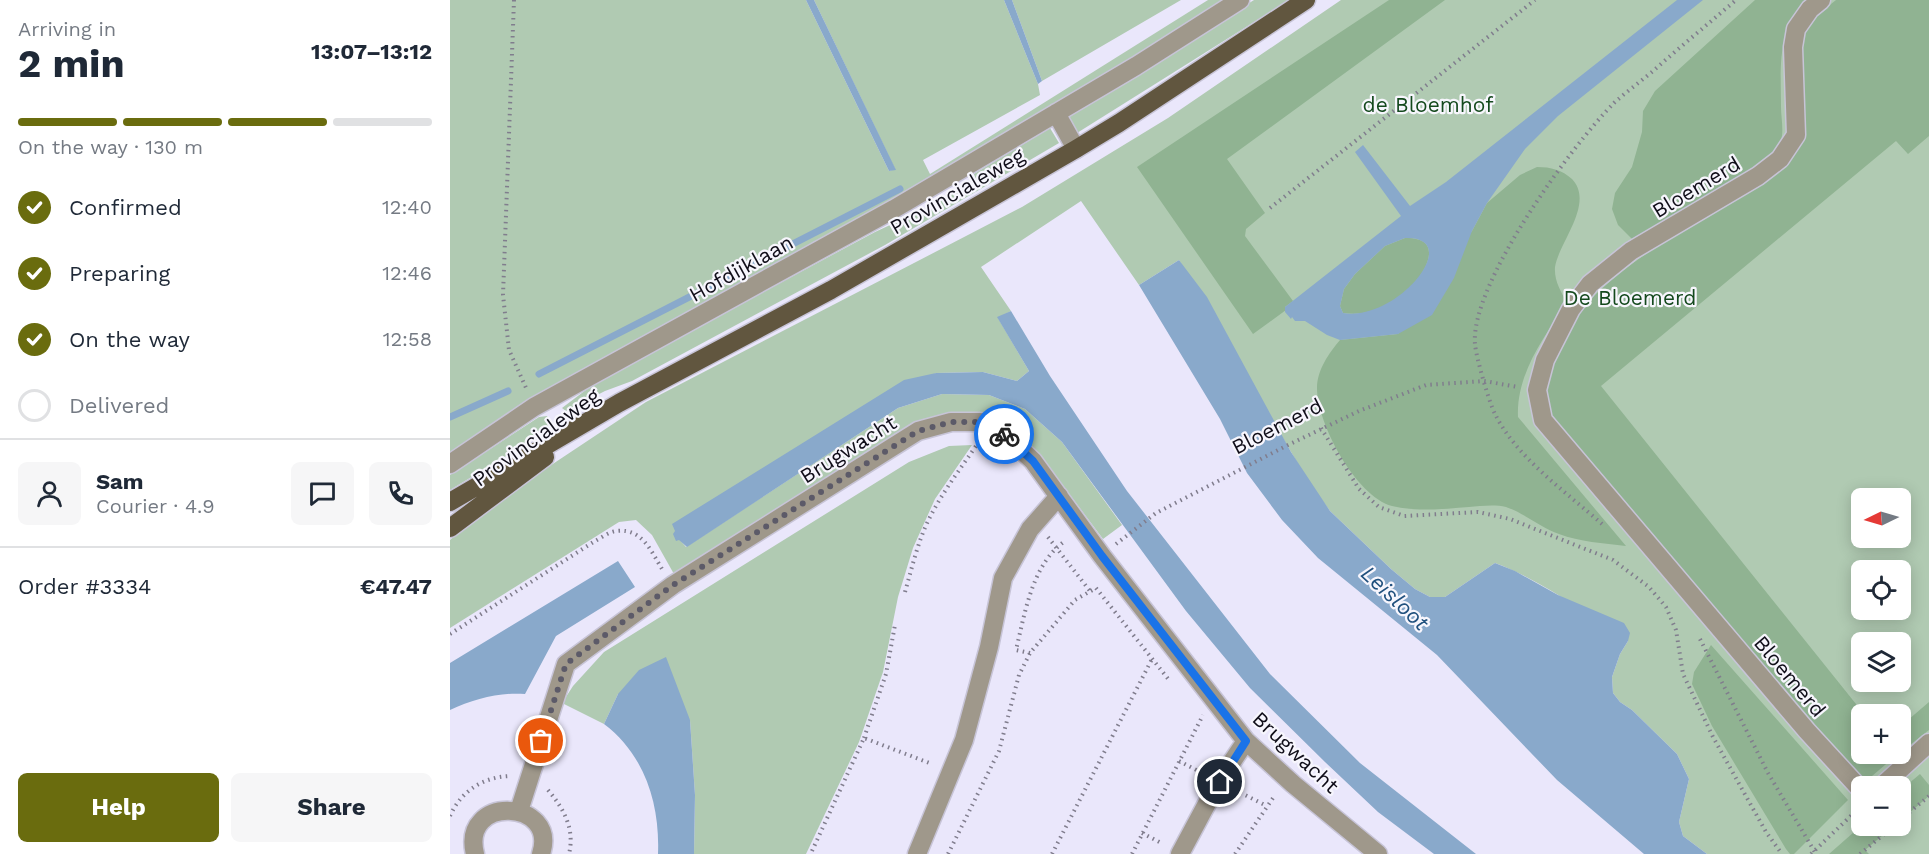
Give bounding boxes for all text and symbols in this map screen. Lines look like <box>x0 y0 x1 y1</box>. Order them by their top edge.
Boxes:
text: Arriving in <box>18 17 116 41</box>
text: 13:07–13:12 <box>311 39 432 64</box>
text: 2 min <box>18 41 125 86</box>
park label: de Bloemhof <box>1363 92 1493 117</box>
text: On the way · 130 m <box>18 135 203 159</box>
street label: Provincialeweg <box>885 142 1029 240</box>
street label: Bloemerd <box>1647 151 1745 223</box>
icon: check <box>18 191 51 224</box>
text: Confirmed <box>69 195 182 220</box>
text: 12:40 <box>382 195 432 219</box>
street label: Hofdijklaan <box>685 229 797 307</box>
icon: check <box>18 257 51 290</box>
text: Preparing <box>69 261 170 286</box>
text: 12:46 <box>382 261 432 285</box>
park label: De Bloemerd <box>1564 285 1696 310</box>
icon: check <box>18 323 51 356</box>
text: On the way <box>69 327 190 352</box>
text: 12:58 <box>383 327 432 351</box>
street label: Provincialeweg <box>467 382 605 492</box>
text: Delivered <box>69 393 169 418</box>
street label: Bloemerd <box>1227 393 1327 459</box>
courier <box>974 404 1034 464</box>
street label: Brugwacht <box>795 409 901 488</box>
icon: bike <box>988 418 1021 451</box>
button: person <box>18 462 81 525</box>
button: chat <box>291 462 354 525</box>
button: phone <box>369 462 432 525</box>
text: Sam <box>96 469 144 494</box>
north arrow <box>1851 488 1911 548</box>
map controls <box>1851 488 1911 836</box>
text: Courier · 4.9 <box>96 494 215 518</box>
button: locate <box>1851 560 1911 620</box>
water label: Leisloot <box>1356 561 1435 636</box>
text: Order #3334 <box>18 574 151 599</box>
text: €47.47 <box>360 574 432 599</box>
street label: Bloemerd <box>1749 630 1831 722</box>
button: layers <box>1851 632 1911 692</box>
button: + <box>1851 704 1911 764</box>
street label: Brugwacht <box>1248 706 1344 798</box>
pin <box>515 715 566 766</box>
icon: bag <box>524 724 557 757</box>
pin <box>1194 756 1245 807</box>
icon: home <box>1203 765 1236 798</box>
button: Help <box>18 773 219 842</box>
button: Share <box>231 773 432 842</box>
button: − <box>1851 776 1911 836</box>

